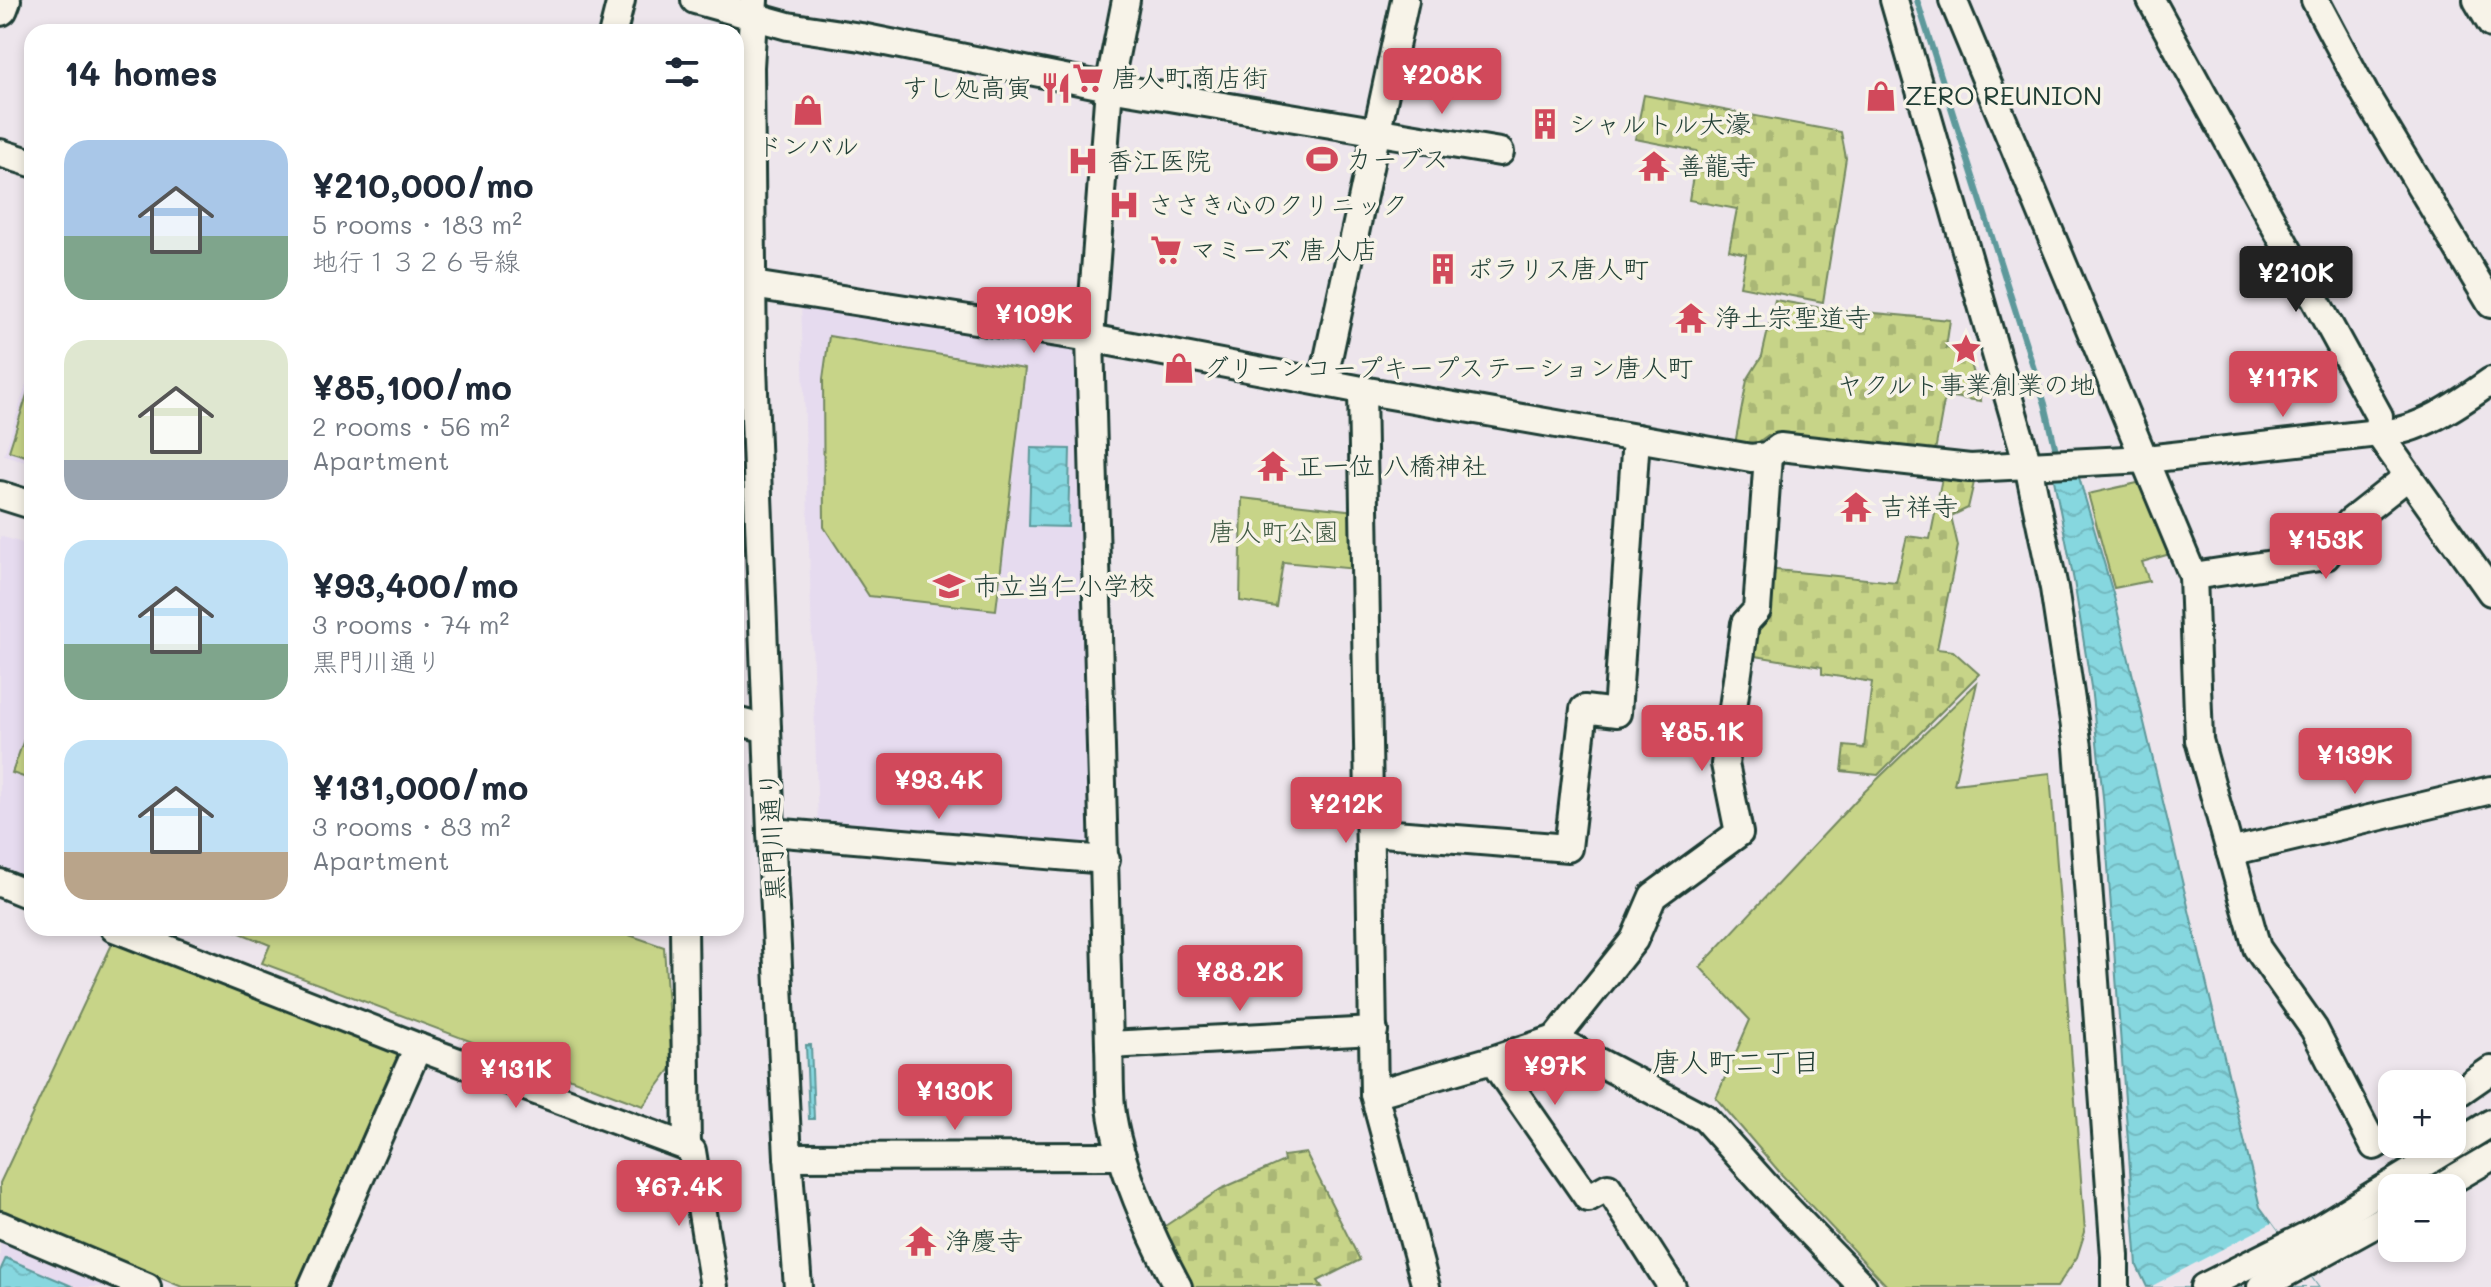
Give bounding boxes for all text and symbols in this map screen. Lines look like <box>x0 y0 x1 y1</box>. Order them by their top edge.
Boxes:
pin: ¥208K <box>1386 48 1498 116</box>
text: 14 homes <box>64 50 218 95</box>
icon: filters <box>660 50 704 94</box>
text: ¥208K <box>1401 57 1483 91</box>
place label: 唐人町商店街 <box>1112 60 1268 94</box>
supermarket icon: 唐人町商店街 <box>1071 61 1105 95</box>
place label: すし処高寅 <box>902 70 1032 104</box>
restaurant icon: すし処高寅 <box>1039 71 1073 105</box>
place label: ZERO REUNION <box>1905 78 2102 112</box>
shop icon: ZERO REUNION <box>1864 79 1898 113</box>
shop icon: ドンバル <box>791 93 825 127</box>
place label: シャルトル大濠 <box>1569 106 1751 140</box>
building icon: シャルトル大濠 <box>1528 107 1562 141</box>
place label: ドンバル <box>757 128 859 162</box>
place label: カーブス <box>1346 141 1448 175</box>
sports icon: カーブス <box>1305 142 1339 176</box>
place label: 香江医院 <box>1107 143 1211 177</box>
hospital icon: 香江医院 <box>1066 144 1100 178</box>
place label: 善龍寺 <box>1678 148 1756 182</box>
temple icon: 善龍寺 <box>1637 149 1671 183</box>
text: ¥210,000/mo <box>312 162 534 207</box>
icon: home <box>128 172 224 268</box>
place label: ささき心のクリニック <box>1148 187 1408 221</box>
hospital icon: ささき心のクリニック <box>1107 188 1141 222</box>
text: 5 rooms · 183 m² <box>312 207 522 241</box>
place label: マミーズ 唐人店 <box>1190 232 1378 266</box>
supermarket icon: マミーズ 唐人店 <box>1149 233 1183 267</box>
text: 地行１３２６号線 <box>312 244 520 278</box>
pin: ¥210K <box>2240 246 2352 314</box>
place label: ポラリス唐人町 <box>1467 251 1649 285</box>
building icon: ポラリス唐人町 <box>1426 252 1460 286</box>
text: ¥210K <box>2258 255 2334 289</box>
pin: ¥109K <box>978 287 1090 355</box>
text: ¥109K <box>995 296 1073 330</box>
place label: 浄土宗聖道寺 <box>1715 300 1871 334</box>
temple icon: 浄土宗聖道寺 <box>1674 301 1708 335</box>
place icon: ヤクルト事業創業の地 <box>1949 332 1983 366</box>
place label: グリーンコープキープステーション唐人町 <box>1203 350 1693 384</box>
shop icon: グリーンコープキープステーション唐人町 <box>1162 351 1196 385</box>
pin: ¥117K <box>2227 351 2339 419</box>
text: ¥117K <box>2247 360 2319 394</box>
text: ¥85,100/mo <box>312 364 512 409</box>
place label: ヤクルト事業創業の地 <box>1837 367 2095 401</box>
icon: home <box>128 372 224 468</box>
text: 2 rooms · 56 m² <box>312 409 510 443</box>
text: Apartment <box>312 443 449 477</box>
place label: 正一位 八橋神社 <box>1297 448 1487 482</box>
temple icon: 正一位 八橋神社 <box>1256 449 1290 483</box>
place label: 吉祥寺 <box>1880 489 1958 523</box>
temple icon: 吉祥寺 <box>1839 490 1873 524</box>
pin: ¥153K <box>2270 513 2382 581</box>
park label: 唐人町公園 <box>1209 514 1339 548</box>
text: ¥153K <box>2288 522 2364 556</box>
text: ¥93,400/mo <box>312 562 518 607</box>
place label: 市立当仁小学校 <box>973 568 1155 602</box>
school or university icon: 市立当仁小学校 <box>932 569 966 603</box>
icon: home <box>128 572 224 668</box>
text: 3 rooms · 74 m² <box>312 607 509 641</box>
text: 黒門川通り <box>312 644 442 678</box>
pin: ¥85.1K <box>1637 705 1767 773</box>
text: ¥85.1K <box>1660 714 1744 748</box>
pin: ¥139K <box>2299 728 2411 796</box>
text: ¥139K <box>2317 737 2393 771</box>
pin: ¥93.4K <box>874 753 1004 821</box>
text: ¥93.4K <box>894 762 984 796</box>
text: ¥131,000/mo <box>312 764 528 809</box>
street label: 黒門川通り <box>751 770 791 902</box>
icon: home <box>128 772 224 868</box>
pin: ¥212K <box>1290 777 1402 845</box>
text: ¥212K <box>1309 786 1383 820</box>
text: 3 rooms · 83 m² <box>312 809 511 843</box>
text: Apartment <box>312 843 449 877</box>
pin: ¥88.2K <box>1175 945 1305 1013</box>
text: ¥88.2K <box>1196 954 1284 988</box>
pin: ¥97K <box>1508 1039 1602 1107</box>
pin: ¥131K <box>460 1042 572 1110</box>
district label: 唐人町二丁目 <box>1652 1043 1820 1079</box>
text: ¥97K <box>1523 1048 1587 1082</box>
text: ¥131K <box>480 1051 552 1085</box>
pin: ¥130K <box>899 1064 1011 1132</box>
map controls <box>2378 1070 2466 1262</box>
button: + <box>2378 1070 2466 1158</box>
text: ¥130K <box>916 1073 994 1107</box>
pin: ¥67.4K <box>614 1160 744 1228</box>
text: ¥67.4K <box>635 1169 723 1203</box>
button: − <box>2378 1174 2466 1262</box>
place label: 浄慶寺 <box>945 1223 1023 1257</box>
temple icon: 浄慶寺 <box>904 1224 938 1258</box>

